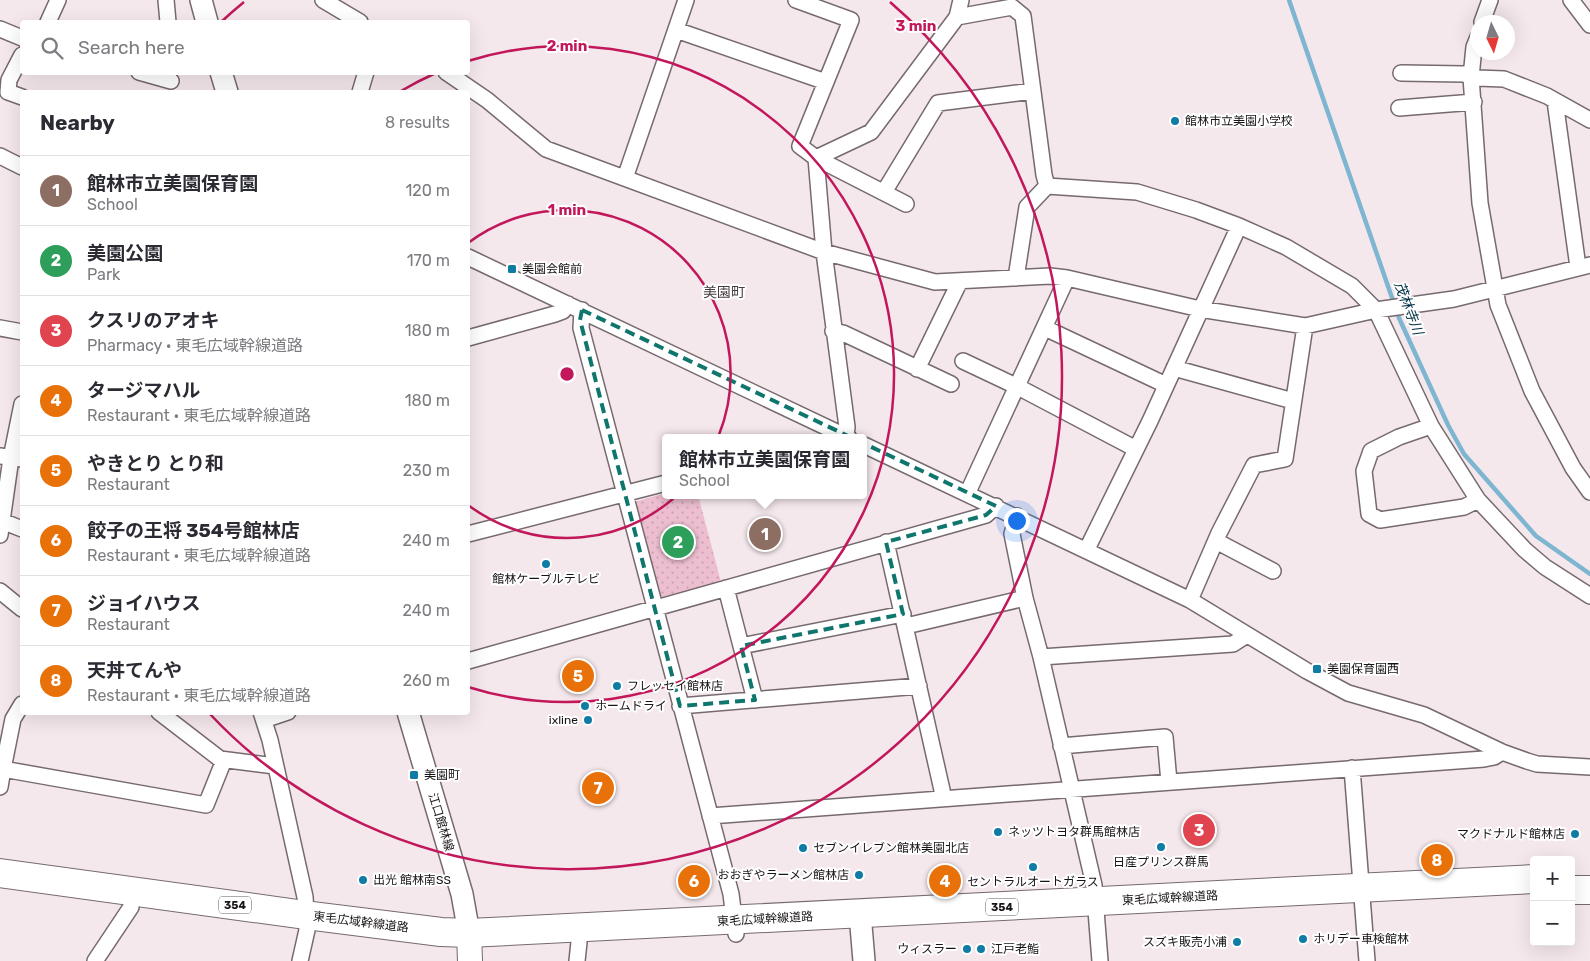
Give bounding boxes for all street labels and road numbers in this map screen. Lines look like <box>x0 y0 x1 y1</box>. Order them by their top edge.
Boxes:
street label: 江口館林線 <box>426 791 456 853</box>
street label: 東毛広域幹線道路 <box>1122 888 1218 908</box>
road number: 354 <box>219 896 251 914</box>
road number: 354 <box>986 899 1018 916</box>
street label: 東毛広域幹線道路 <box>312 909 410 935</box>
street label: 東毛広域幹線道路 <box>717 909 813 929</box>

